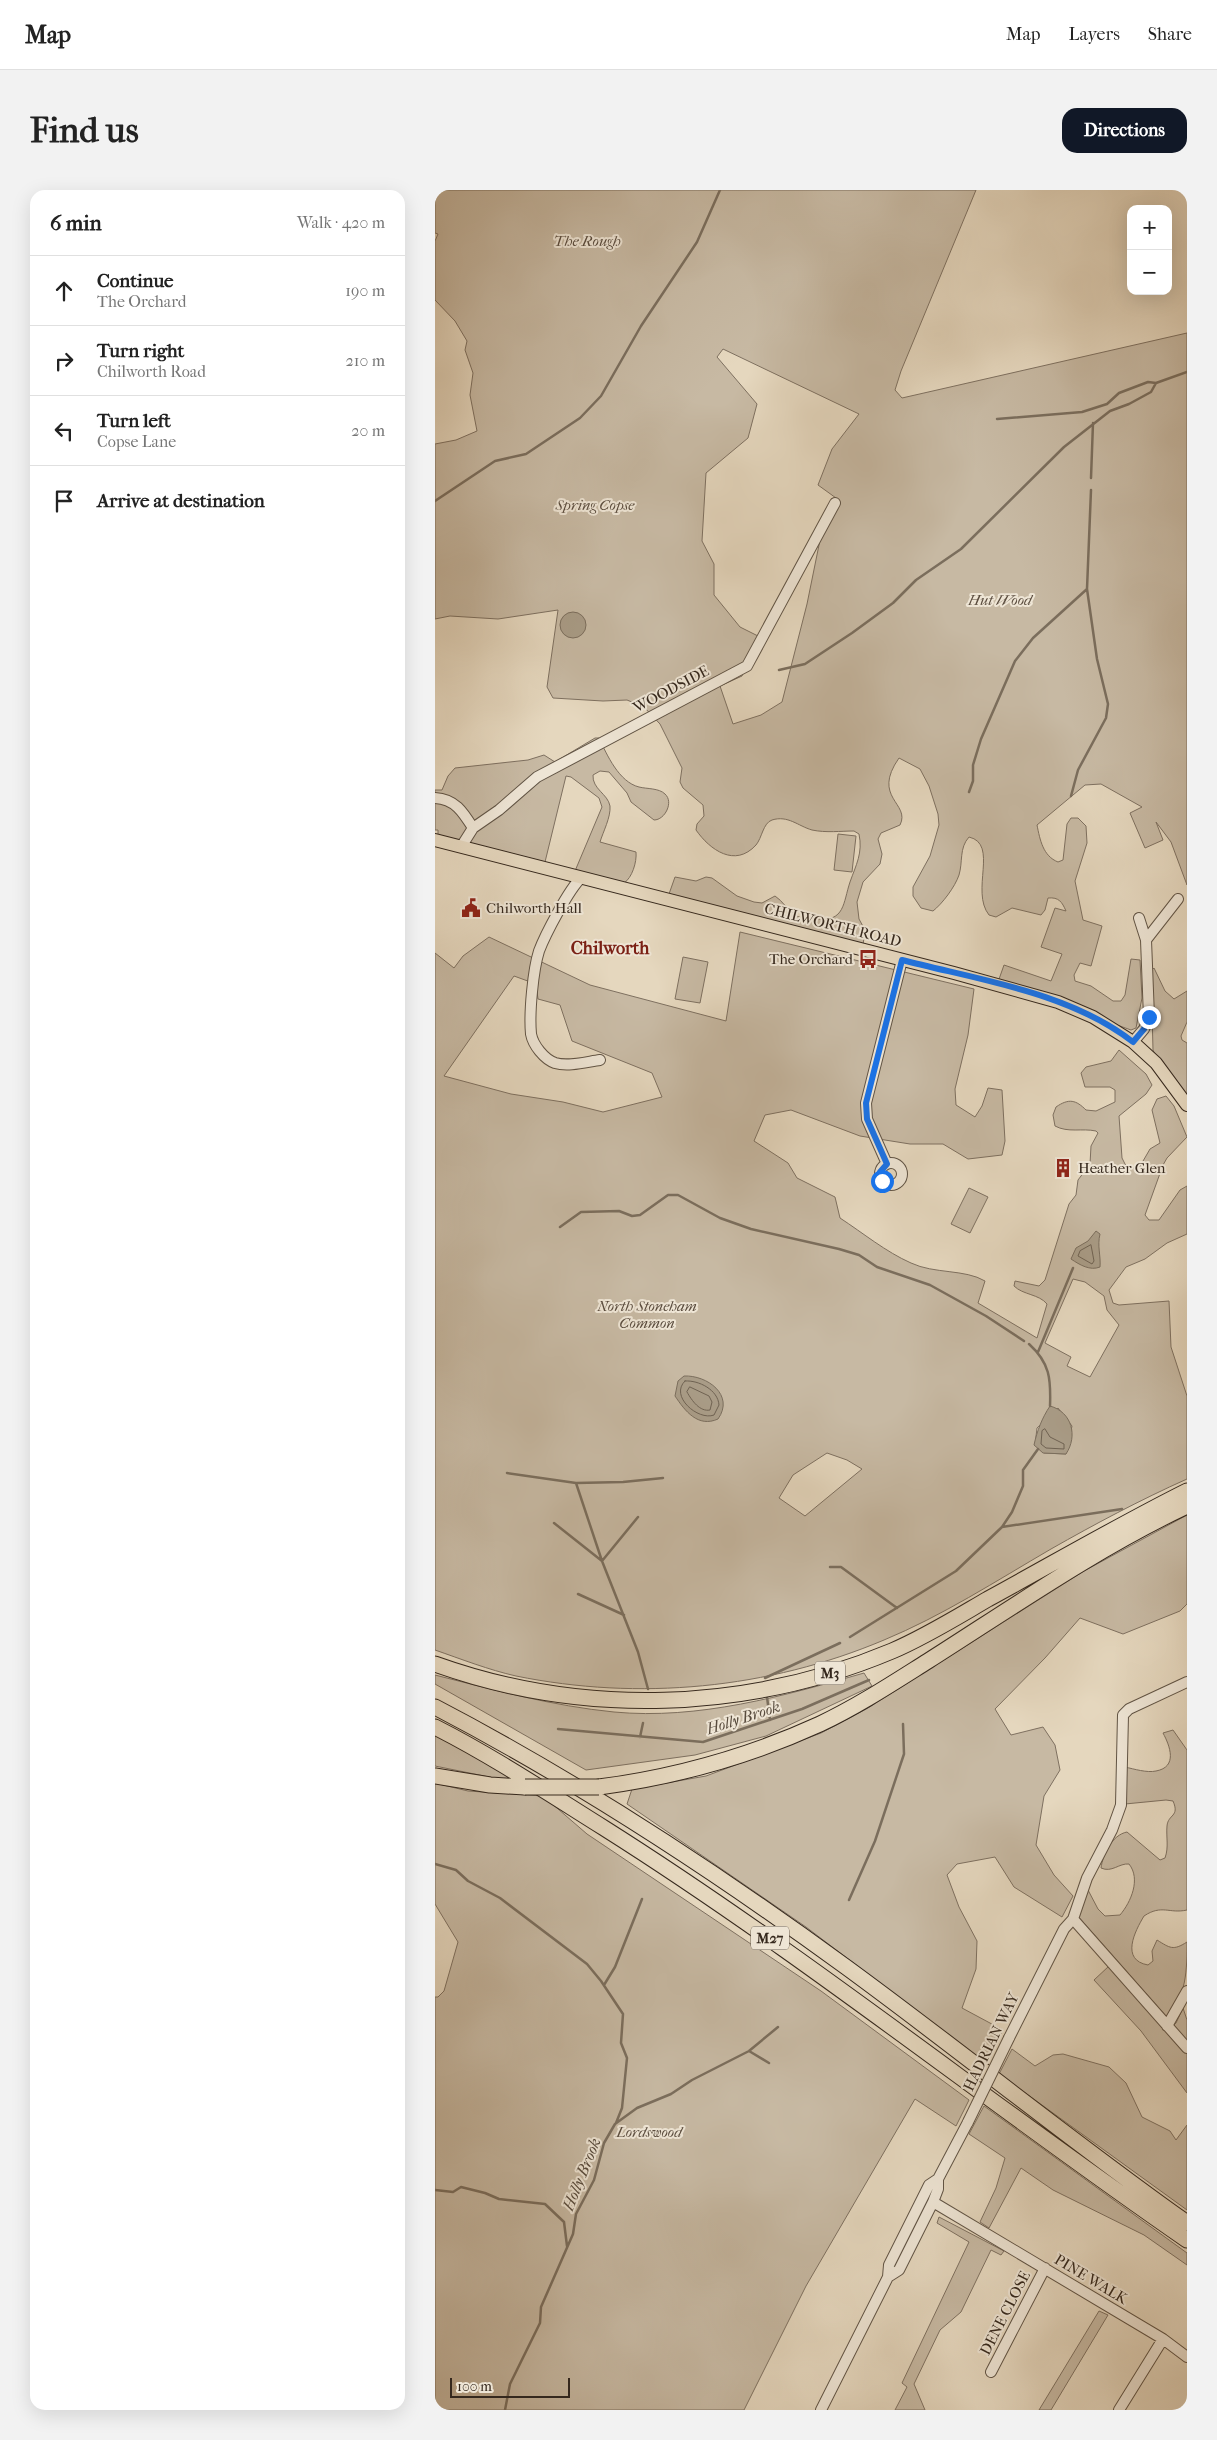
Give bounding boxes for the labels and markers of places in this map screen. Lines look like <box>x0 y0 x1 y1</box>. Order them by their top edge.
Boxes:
public building icon: Chilworth Hall <box>460 897 482 919</box>
place label: Chilworth Hall <box>486 899 582 917</box>
bus stop icon: The Orchard <box>857 948 879 970</box>
place label: The Orchard <box>769 950 854 968</box>
building icon: Heather Glen <box>1052 1157 1074 1179</box>
place label: Heather Glen <box>1078 1159 1166 1177</box>

